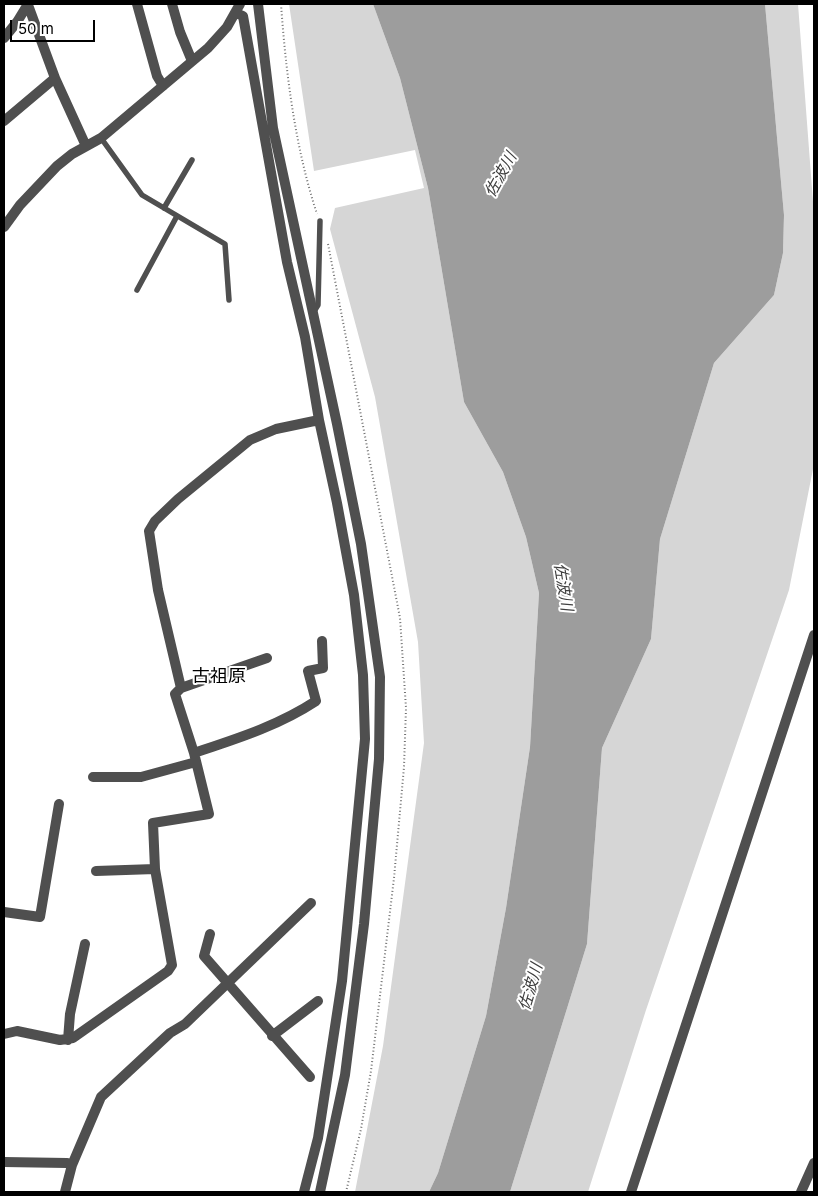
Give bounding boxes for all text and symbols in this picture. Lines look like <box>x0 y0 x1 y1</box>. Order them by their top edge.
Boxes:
scale bar <box>12 10 98 42</box>
text: 50 m <box>18 19 54 38</box>
water label: 佐波川 <box>481 149 521 201</box>
water label: 佐波川 <box>550 562 576 612</box>
district label: 古祖原 <box>192 666 246 688</box>
water label: 佐波川 <box>515 961 547 1013</box>

